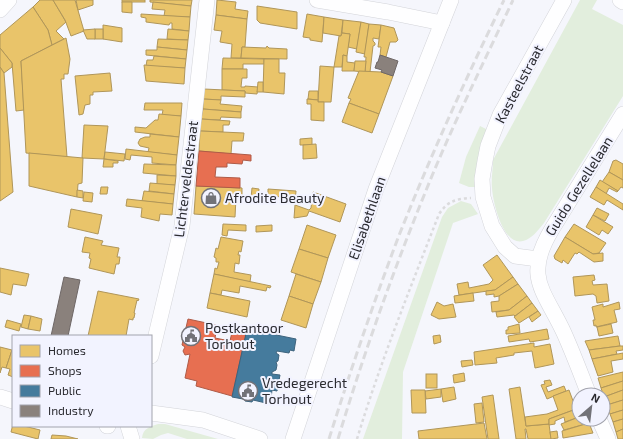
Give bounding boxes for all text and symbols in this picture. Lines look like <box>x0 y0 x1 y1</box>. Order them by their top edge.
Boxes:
street label: Kasteelstraat <box>491 42 546 126</box>
street label: Lichterveldestraat <box>170 120 201 238</box>
street label: Guido Gezellelaan <box>541 133 616 238</box>
street label: Elisabethlaan <box>344 174 389 262</box>
shop icon: Afrodite Beauty <box>200 187 222 209</box>
place label: Afrodite Beauty <box>225 189 325 206</box>
place label: Postkantoor Torhout <box>205 319 284 352</box>
public building icon: Postkantoor Torhout <box>180 325 202 347</box>
legend <box>12 335 152 427</box>
text: Homes <box>48 343 86 357</box>
text: Shops <box>48 363 82 377</box>
place label: Vredegerecht Torhout <box>262 374 347 407</box>
public building icon: Vredegerecht Torhout <box>237 380 259 402</box>
text: Public <box>48 383 81 397</box>
north arrow <box>571 387 611 427</box>
text: N <box>589 390 603 405</box>
text: Industry <box>48 403 94 417</box>

